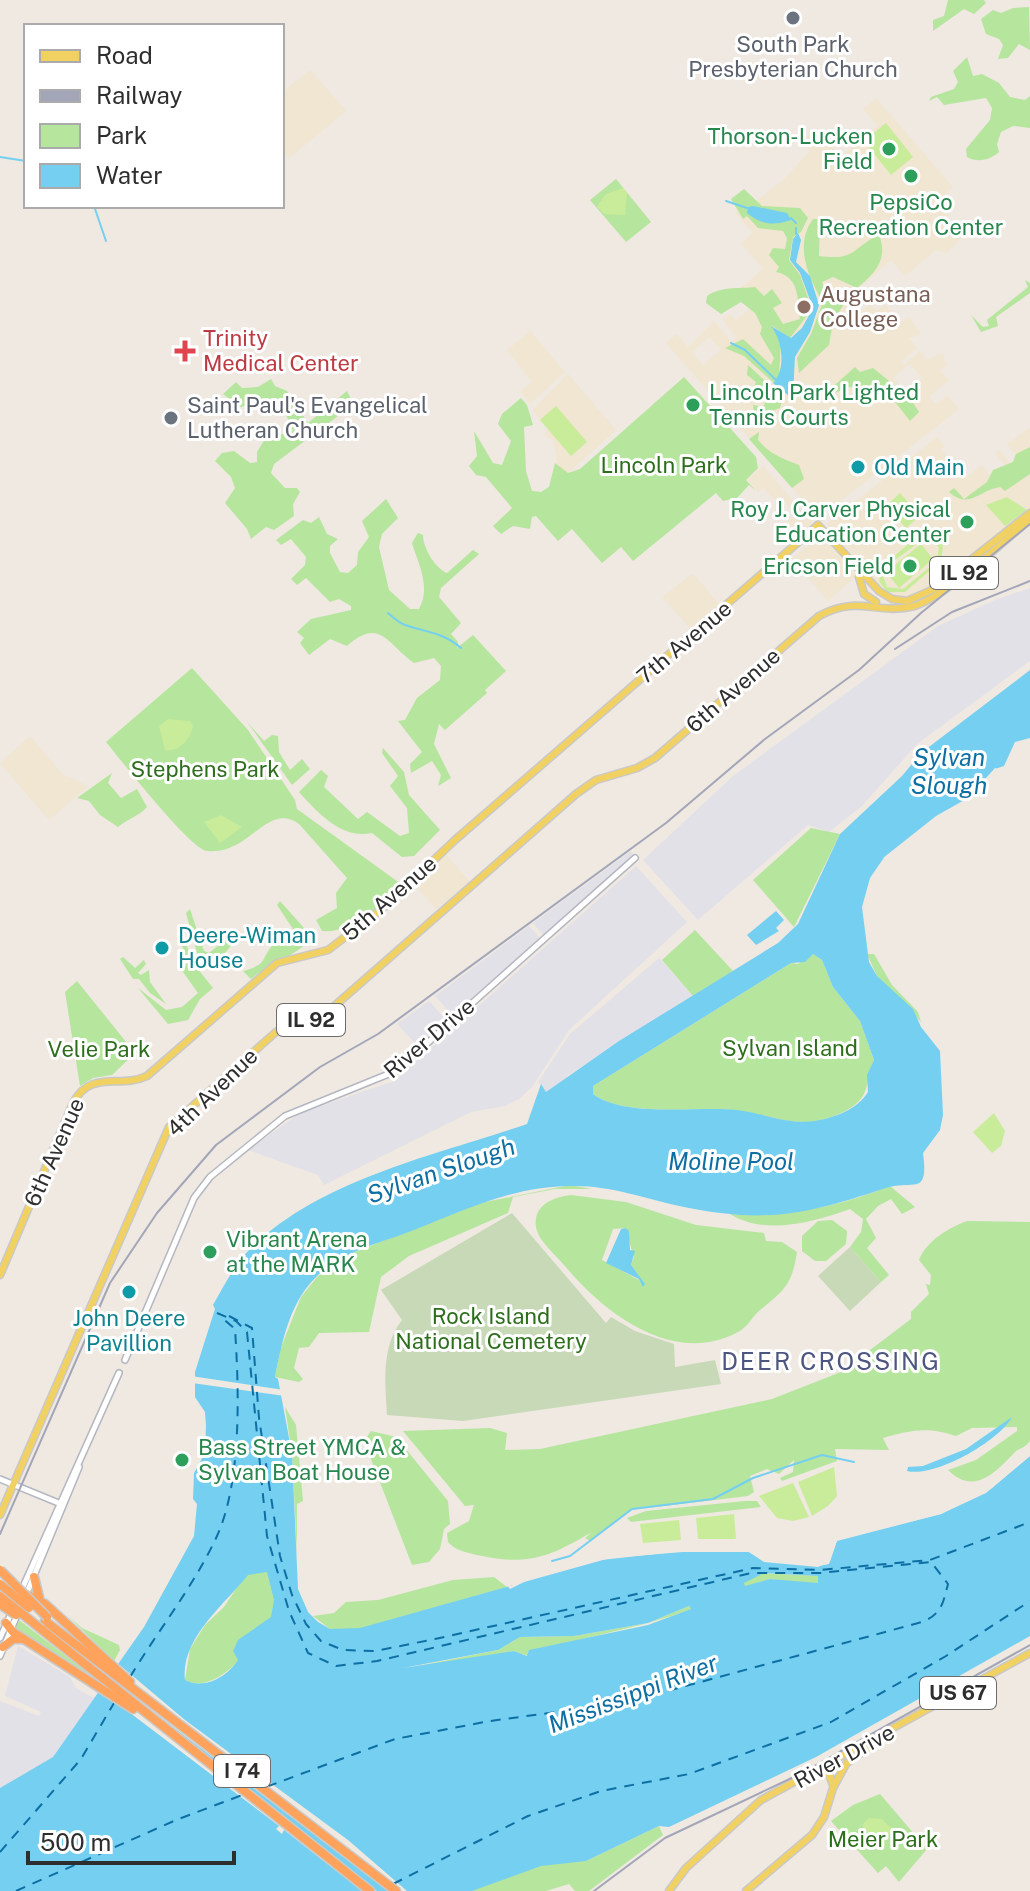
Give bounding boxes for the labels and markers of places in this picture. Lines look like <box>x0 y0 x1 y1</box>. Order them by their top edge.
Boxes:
marker: South Park Presbyterian Church <box>784 9 802 27</box>
place label: South Park Presbyterian Church <box>688 31 898 82</box>
place label: Thorson-Lucken Field <box>707 123 873 174</box>
marker: Thorson-Lucken Field <box>880 140 898 158</box>
marker: PepsiCo Recreation Center <box>902 167 920 185</box>
place label: PepsiCo Recreation Center <box>819 189 1003 240</box>
place label: Augustana College <box>820 281 931 332</box>
marker: Augustana College <box>795 298 813 316</box>
place label: Trinity Medical Center <box>203 325 359 376</box>
marker: Trinity Medical Center <box>174 340 196 362</box>
place label: Lincoln Park Lighted Tennis Courts <box>709 379 919 430</box>
place label: Saint Paul's Evangelical Lutheran Church <box>187 392 428 443</box>
marker: Lincoln Park Lighted Tennis Courts <box>684 396 702 414</box>
marker: Saint Paul's Evangelical Lutheran Church <box>162 409 180 427</box>
place label: Old Main <box>874 454 964 480</box>
marker: Old Main <box>849 458 867 476</box>
place label: Roy J. Carver Physical Education Center <box>730 496 951 547</box>
marker: Roy J. Carver Physical Education Center <box>958 513 976 531</box>
place label: Ericson Field <box>763 553 894 579</box>
marker: Ericson Field <box>901 557 919 575</box>
place label: Deere-Wiman House <box>178 922 316 973</box>
marker: Deere-Wiman House <box>153 939 171 957</box>
place label: Vibrant Arena at the MARK <box>226 1226 367 1277</box>
marker: Vibrant Arena at the MARK <box>201 1243 219 1261</box>
marker: John Deere Pavillion <box>120 1283 138 1301</box>
place label: John Deere Pavillion <box>73 1305 185 1356</box>
place label: Bass Street YMCA & Sylvan Boat House <box>198 1434 406 1485</box>
marker: Bass Street YMCA & Sylvan Boat House <box>173 1451 191 1469</box>

